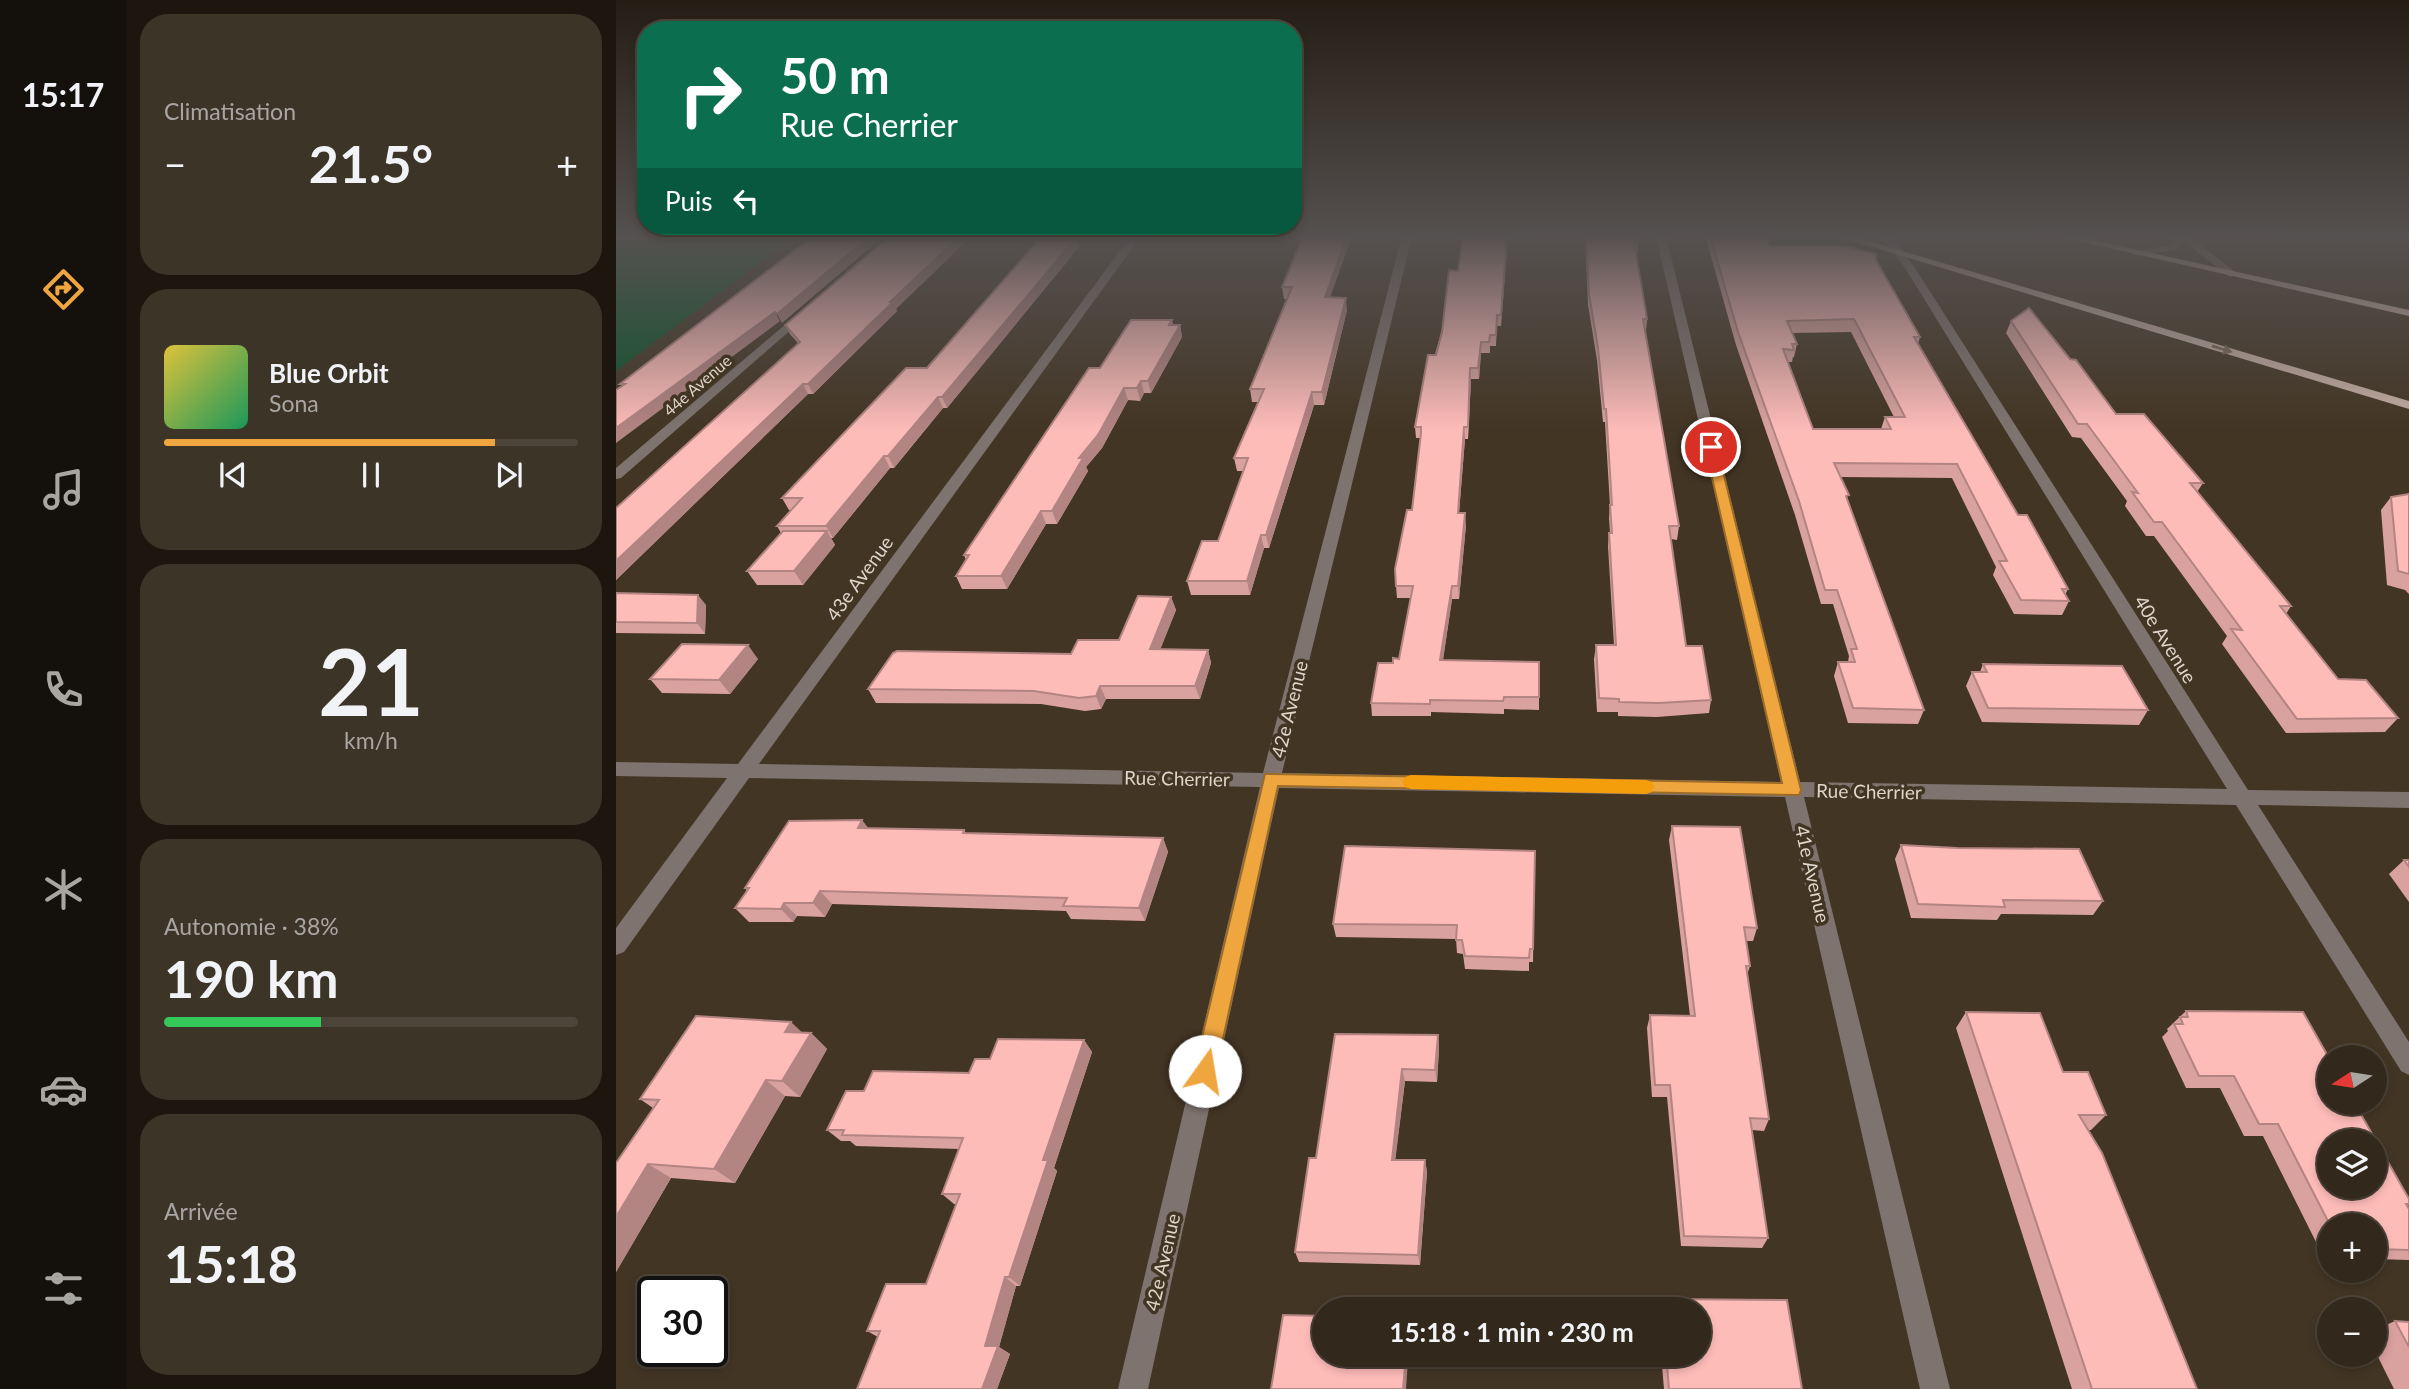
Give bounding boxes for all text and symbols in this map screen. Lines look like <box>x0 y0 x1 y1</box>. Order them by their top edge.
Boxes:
text: 50 m <box>780 46 890 104</box>
icon: right <box>665 49 756 140</box>
text: 15:17 <box>22 75 104 114</box>
text: Climatisation <box>164 97 296 125</box>
text: Rue Cherrier <box>780 105 958 144</box>
text: 21.5° <box>309 132 433 194</box>
text: − <box>164 141 186 187</box>
text: + <box>556 141 578 187</box>
icon: left <box>727 182 765 220</box>
text: Puis <box>665 185 713 217</box>
icon: directions <box>39 265 88 314</box>
one-way arrow <box>2212 345 2233 355</box>
street label: 44e Avenue <box>659 350 735 420</box>
text: Blue Orbit <box>269 357 389 389</box>
text: Sona <box>269 389 319 417</box>
pin <box>1681 417 1741 477</box>
icon: arrive <box>1692 428 1730 466</box>
icon: previous <box>214 456 252 494</box>
icon: pause <box>352 456 390 494</box>
icon: next <box>490 456 528 494</box>
icon: music <box>39 465 88 514</box>
street label: 43e Avenue <box>821 531 897 625</box>
street label: 40e Avenue <box>2130 591 2202 687</box>
text: 21 <box>318 626 424 735</box>
street label: 42e Avenue <box>1266 658 1312 760</box>
icon: phone <box>39 665 88 714</box>
text: km/h <box>344 726 398 754</box>
street label: Rue Cherrier <box>1124 766 1230 790</box>
street label: Rue Cherrier <box>1816 779 1922 803</box>
street label: 41e Avenue <box>1791 823 1835 925</box>
icon: climate <box>39 865 88 914</box>
text: Autonomie · 38% <box>164 912 339 940</box>
text: 190 km <box>164 947 338 1009</box>
position arrow <box>1168 1034 1242 1108</box>
north arrow <box>2317 1045 2387 1115</box>
map controls <box>2317 1045 2387 1367</box>
icon: car <box>39 1065 88 1114</box>
button: layers <box>2317 1129 2387 1199</box>
text: Arrivée <box>164 1197 238 1225</box>
street label: 42e Avenue <box>1140 1211 1184 1313</box>
button: + <box>2317 1213 2387 1283</box>
text: 15:18 <box>164 1232 298 1294</box>
icon: filters <box>39 1264 88 1313</box>
speed limit sign: 30 <box>637 1276 728 1367</box>
button: − <box>2317 1297 2387 1367</box>
text: 15:18 · 1 min · 230 m <box>1389 1316 1634 1348</box>

